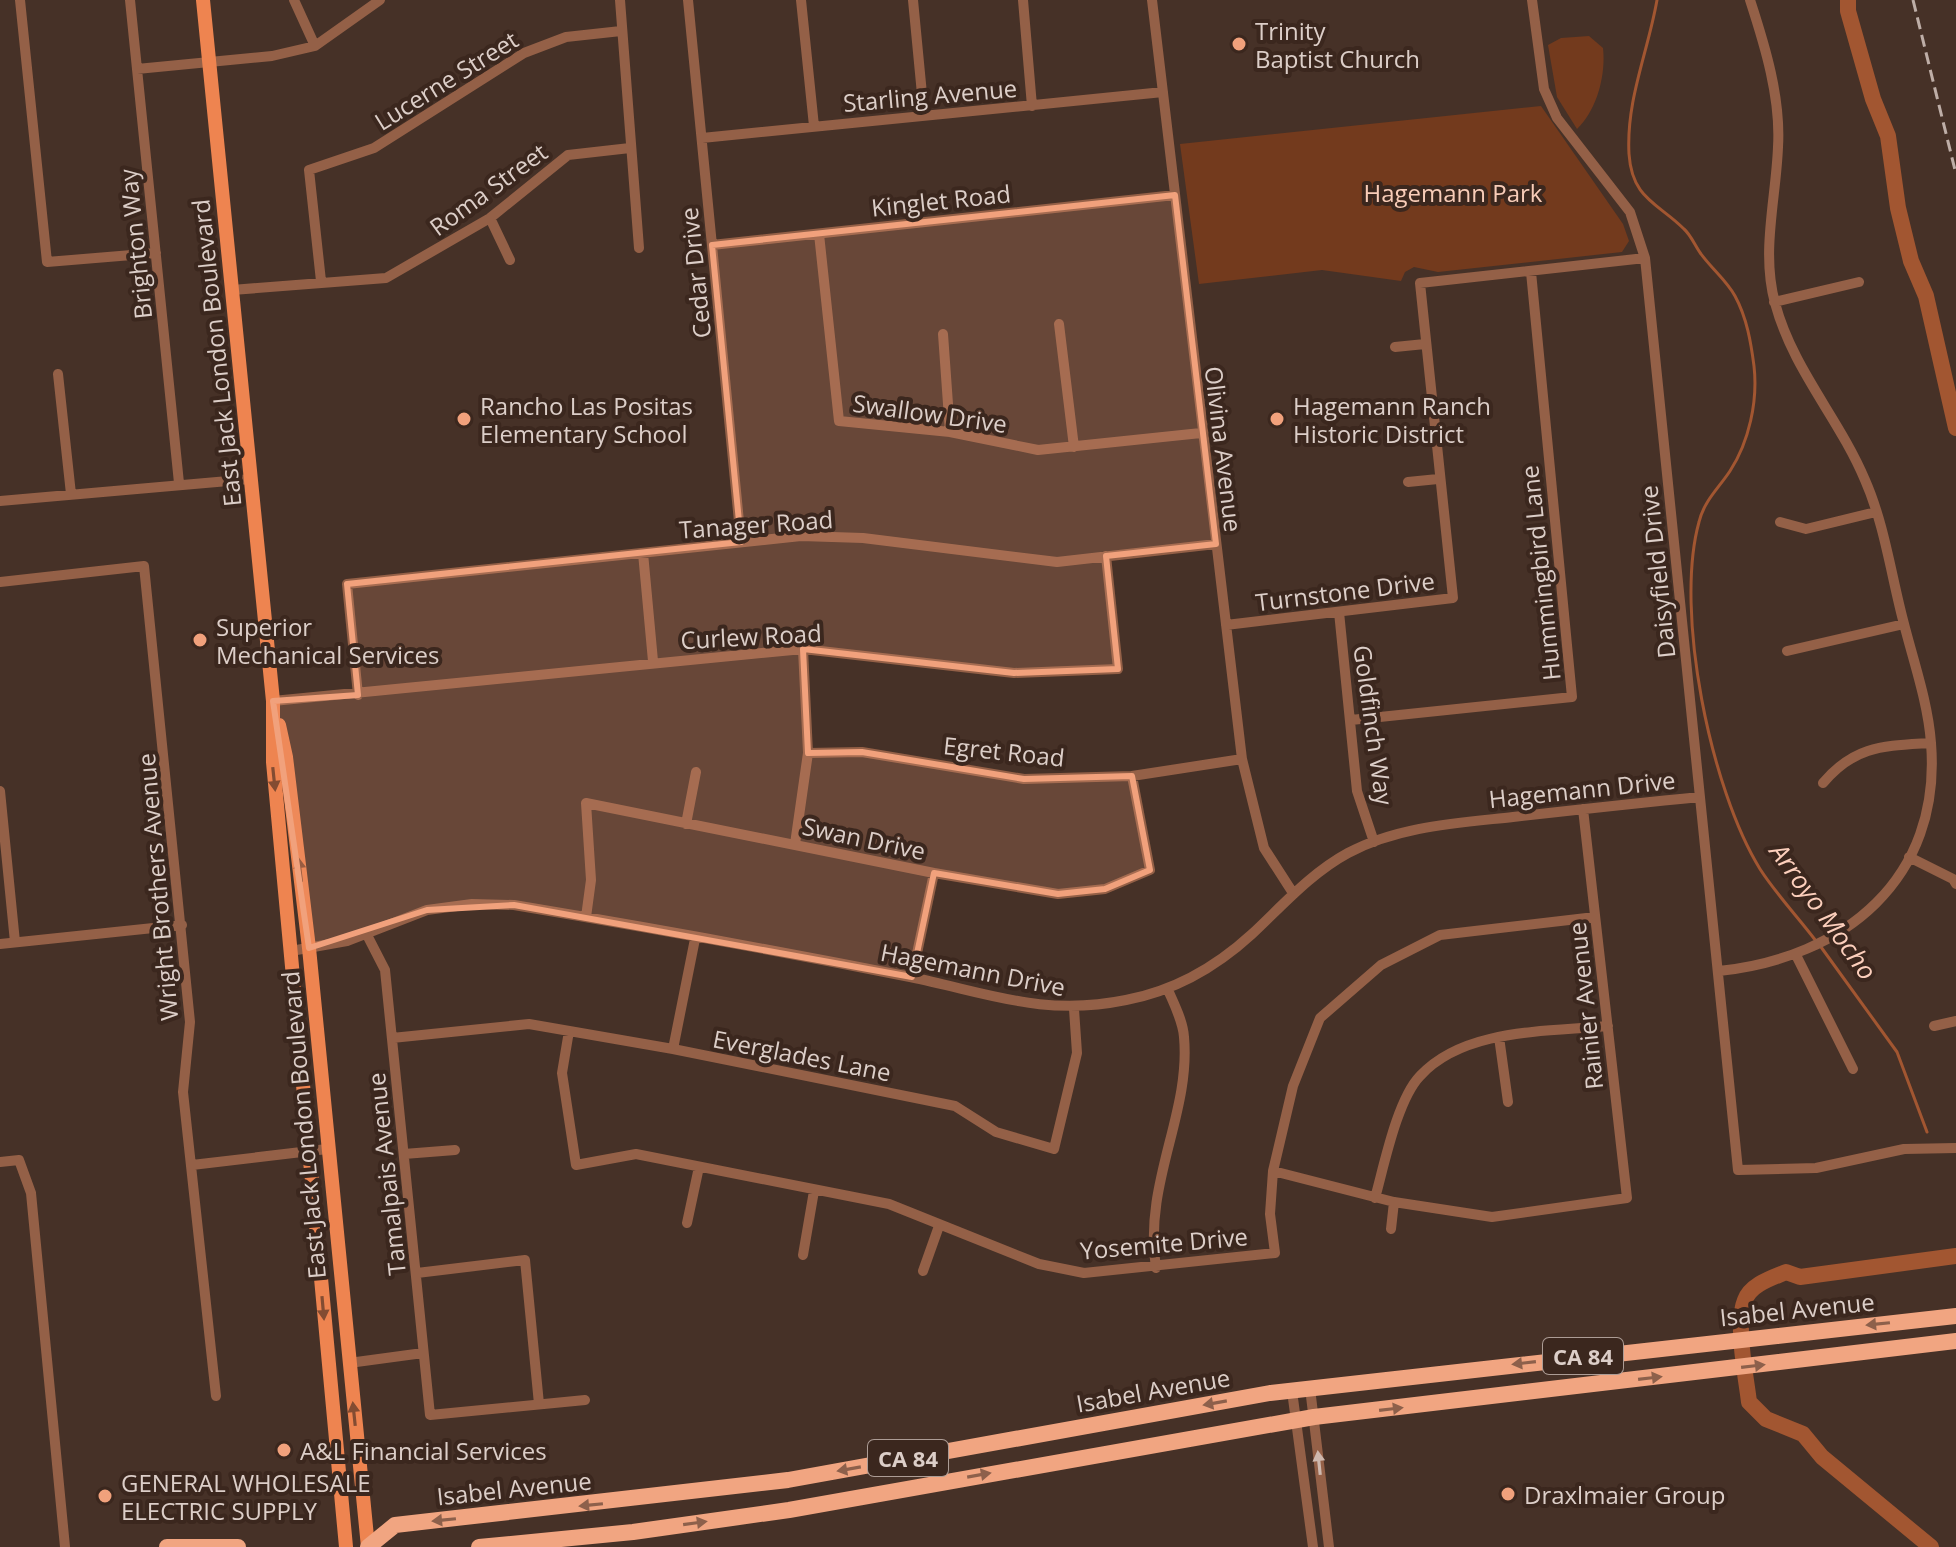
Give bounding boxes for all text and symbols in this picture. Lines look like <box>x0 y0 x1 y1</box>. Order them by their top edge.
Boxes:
place label: Trinity Baptist Church <box>1255 14 1420 75</box>
street label: Lucerne Street <box>368 23 524 137</box>
marker: Trinity Baptist Church <box>1230 35 1248 53</box>
street label: Starling Avenue <box>842 71 1018 119</box>
street label: Roma Street <box>422 135 554 243</box>
street label: Brighton Way <box>111 166 159 321</box>
street label: Kinglet Road <box>870 176 1012 224</box>
park label: Hagemann Park <box>1364 176 1543 209</box>
street label: East Jack London Boulevard <box>183 198 249 508</box>
street label: Cedar Drive <box>672 206 718 340</box>
street label: Olivina Avenue <box>1197 364 1251 534</box>
street label: Swallow Drive <box>851 386 1009 440</box>
place label: Rancho Las Positas Elementary School <box>480 389 693 450</box>
place label: Hagemann Ranch Historic District <box>1293 389 1491 450</box>
marker: Rancho Las Positas Elementary School <box>455 410 473 428</box>
marker: Hagemann Ranch Historic District <box>1268 410 1286 428</box>
street label: Hummingbird Lane <box>1512 464 1568 682</box>
street label: Daisyfield Drive <box>1632 484 1682 660</box>
street label: Tanager Road <box>678 502 834 546</box>
street label: Turnstone Drive <box>1254 564 1436 618</box>
place label: Superior Mechanical Services <box>216 610 439 671</box>
street label: Curlew Road <box>680 616 822 656</box>
marker: Superior Mechanical Services <box>191 631 209 649</box>
street label: Goldfinch Way <box>1346 643 1402 808</box>
street label: Egret Road <box>942 728 1066 774</box>
street label: Wright Brothers Avenue <box>129 752 185 1022</box>
street label: Hagemann Drive <box>1487 763 1677 815</box>
one-way arrow <box>268 767 281 792</box>
street label: Swan Drive <box>800 809 928 867</box>
water label: Arroyo Mocho <box>1761 834 1886 987</box>
one-way arrow <box>293 857 306 882</box>
street label: Rainier Avenue <box>1560 921 1610 1091</box>
street label: Hagemann Drive <box>878 935 1068 1003</box>
street label: East Jack London Boulevard <box>273 970 333 1280</box>
street label: Everglades Lane <box>710 1022 894 1088</box>
street label: Tamalpais Avenue <box>359 1071 413 1277</box>
street label: Yosemite Drive <box>1079 1219 1249 1267</box>
street label: Isabel Avenue <box>1718 1284 1876 1334</box>
one-way arrow <box>317 1296 330 1321</box>
one-way arrow <box>1866 1318 1891 1331</box>
road number: CA 84 <box>1543 1338 1623 1374</box>
one-way arrow <box>1511 1356 1536 1369</box>
one-way arrow <box>1741 1359 1766 1372</box>
street label: Isabel Avenue <box>1074 1360 1232 1420</box>
one-way arrow <box>1638 1372 1663 1385</box>
one-way arrow <box>1202 1397 1227 1409</box>
one-way arrow <box>347 1401 360 1426</box>
one-way arrow <box>1379 1402 1404 1415</box>
place label: A&L Financial Services <box>300 1434 547 1467</box>
road number: CA 84 <box>868 1440 948 1476</box>
marker: A&L Financial Services <box>275 1441 293 1459</box>
one-way arrow <box>1313 1451 1326 1476</box>
street label: Isabel Avenue <box>435 1463 593 1513</box>
one-way arrow <box>836 1463 861 1475</box>
place label: GENERAL WHOLESALE ELECTRIC SUPPLY <box>121 1466 371 1527</box>
one-way arrow <box>967 1469 992 1481</box>
place label: Draxlmaier Group <box>1524 1478 1725 1511</box>
marker: Draxlmaier Group <box>1499 1485 1517 1503</box>
marker: GENERAL WHOLESALE ELECTRIC SUPPLY <box>96 1487 114 1505</box>
one-way arrow <box>578 1498 603 1511</box>
one-way arrow <box>431 1513 456 1526</box>
one-way arrow <box>683 1516 708 1529</box>

